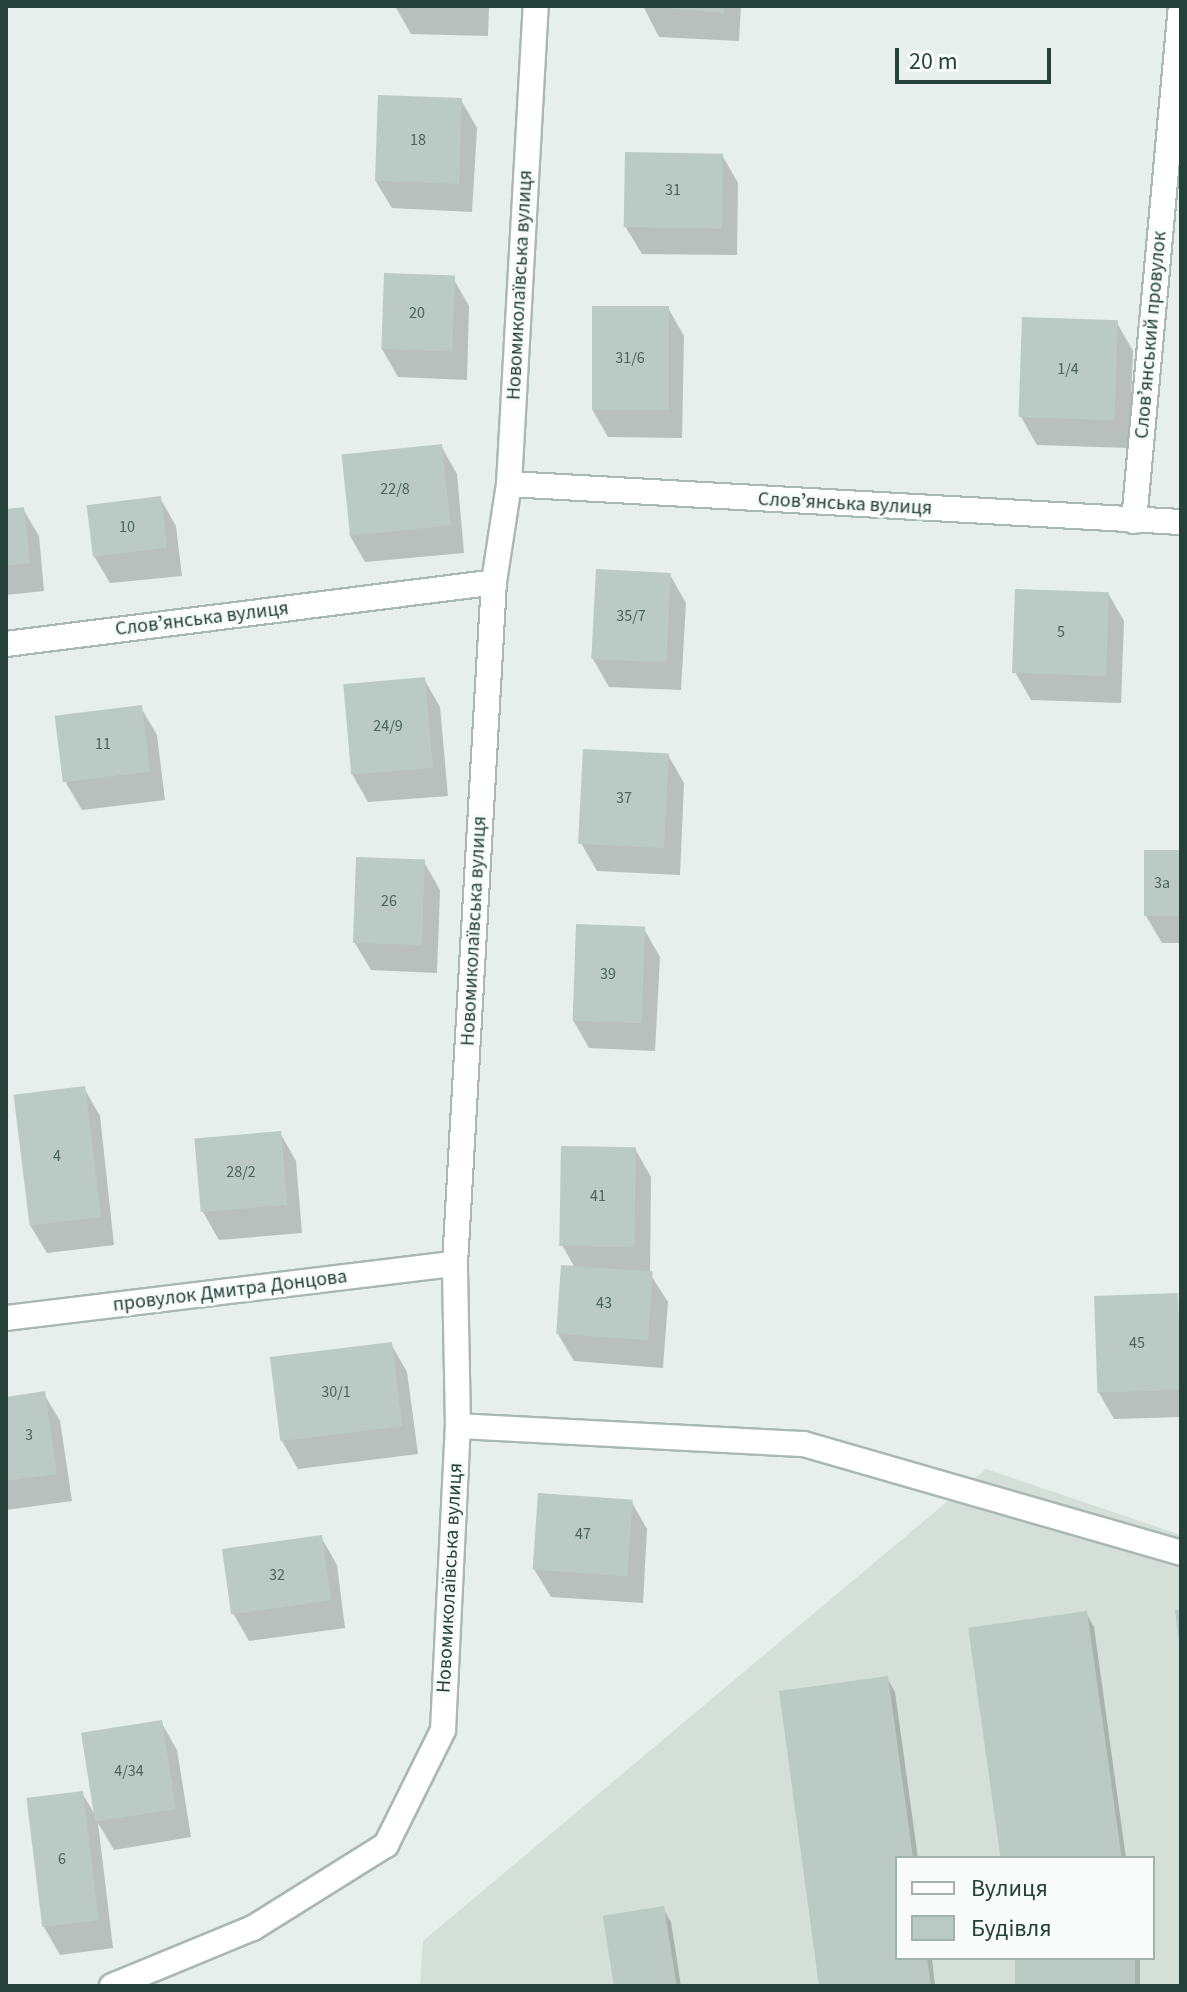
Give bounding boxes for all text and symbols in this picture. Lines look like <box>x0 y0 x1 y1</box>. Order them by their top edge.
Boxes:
scale bar <box>899 32 1055 82</box>
text: 20 m <box>909 44 958 79</box>
house number: 18 <box>410 130 426 150</box>
street label: Новомиколаївська вулиця <box>502 169 538 401</box>
house number: 31 <box>665 180 681 200</box>
street label: Словʼянський провулок <box>1130 230 1172 440</box>
house number: 20 <box>409 303 425 323</box>
house number: 31/6 <box>615 348 645 368</box>
house number: 1/4 <box>1057 359 1079 379</box>
house number: 22/8 <box>380 479 410 499</box>
street label: Словʼянська вулиця <box>757 487 933 521</box>
house number: 10 <box>119 517 135 537</box>
street label: Словʼянська вулиця <box>114 596 290 642</box>
house number: 35/7 <box>616 606 646 626</box>
house number: 5 <box>1057 622 1065 642</box>
house number: 24/9 <box>373 716 403 736</box>
house number: 11 <box>95 734 111 754</box>
house number: 37 <box>616 788 632 808</box>
street label: Новомиколаївська вулиця <box>456 815 492 1047</box>
house number: 3а <box>1154 873 1170 893</box>
house number: 26 <box>381 891 397 911</box>
house number: 39 <box>600 964 616 984</box>
house number: 4 <box>53 1146 61 1166</box>
house number: 28/2 <box>226 1162 256 1182</box>
house number: 41 <box>590 1186 606 1206</box>
street label: провулок Дмитра Донцова <box>111 1265 349 1317</box>
house number: 43 <box>596 1293 612 1313</box>
house number: 45 <box>1129 1333 1145 1353</box>
house number: 30/1 <box>321 1382 351 1402</box>
house number: 3 <box>25 1425 33 1445</box>
street label: Новомиколаївська вулиця <box>432 1462 468 1694</box>
house number: 47 <box>575 1524 591 1544</box>
house number: 32 <box>269 1565 285 1585</box>
house number: 4/34 <box>114 1761 144 1781</box>
house number: 6 <box>58 1849 66 1869</box>
legend <box>895 1856 1155 1960</box>
text: Вулиця <box>971 1871 1048 1906</box>
text: Будівля <box>971 1911 1052 1946</box>

